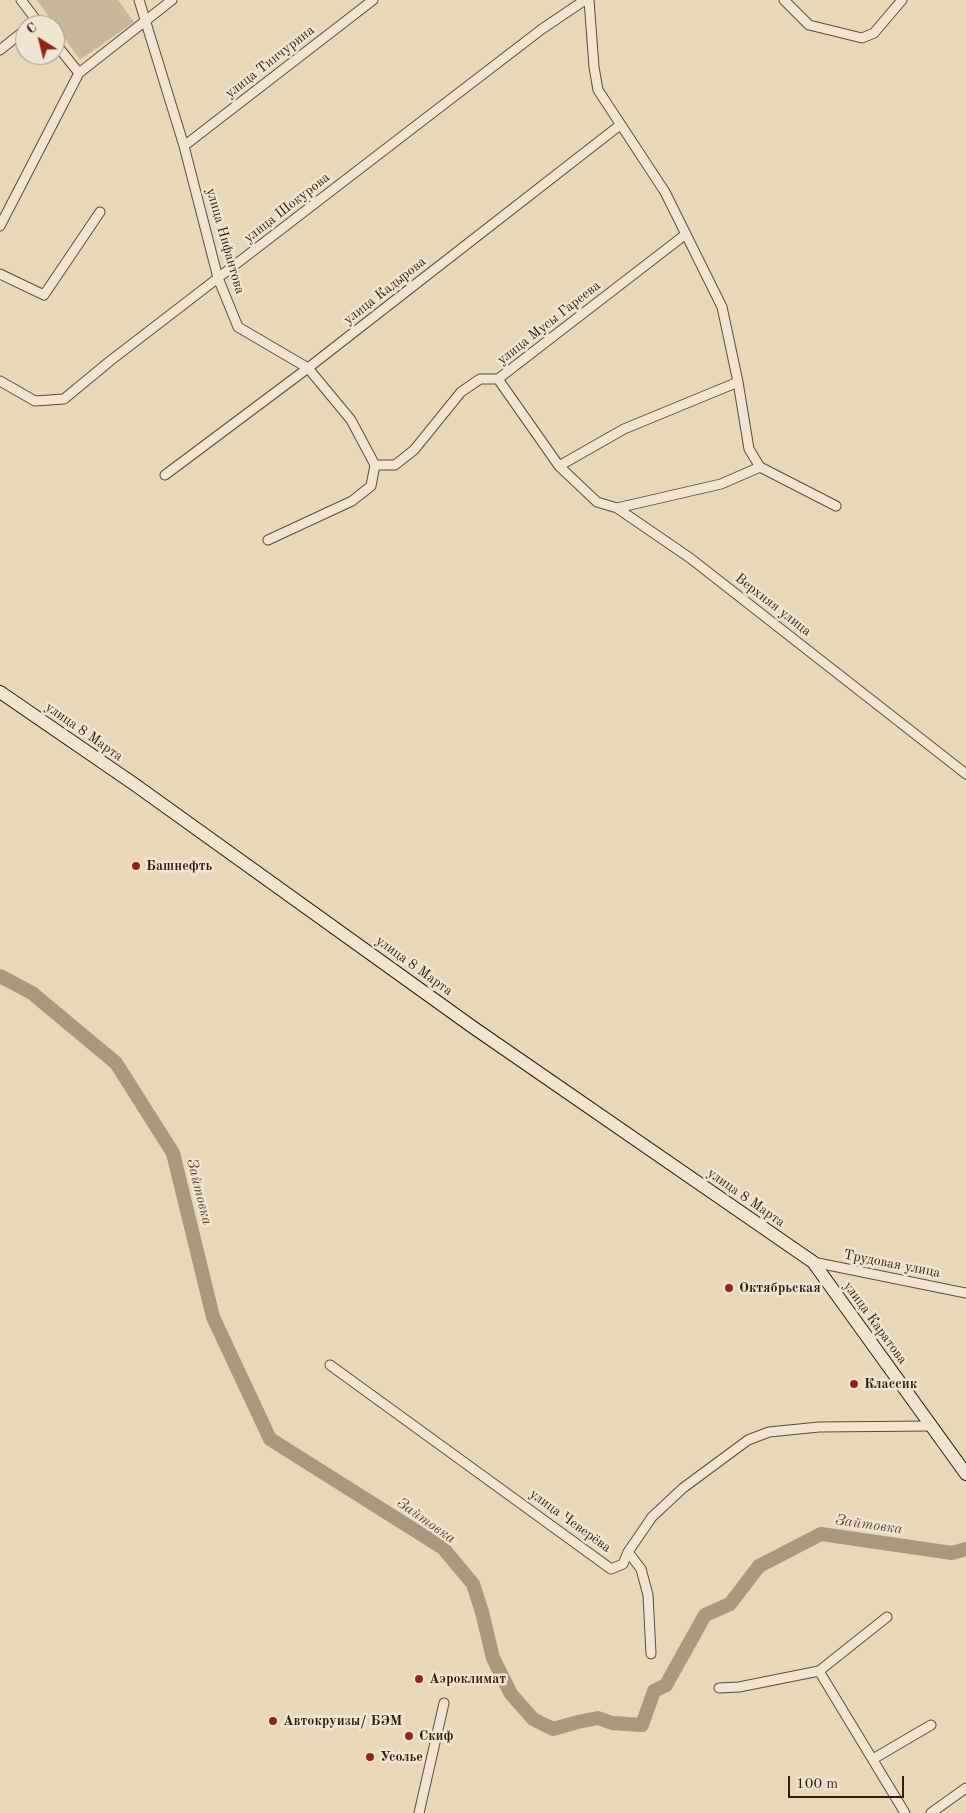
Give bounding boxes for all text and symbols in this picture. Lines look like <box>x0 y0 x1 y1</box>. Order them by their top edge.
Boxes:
north arrow <box>15 15 65 65</box>
text: С <box>24 20 40 37</box>
street label: улица Тинчурина <box>222 22 318 102</box>
street label: улица Шокурова <box>241 169 333 247</box>
street label: улица Нифантова <box>202 186 248 296</box>
street label: улица Кадырова <box>340 254 430 328</box>
street label: улица Мусы Гареева <box>494 277 604 369</box>
street label: Верхняя улица <box>731 570 815 640</box>
street label: улица 8 Марта <box>42 699 126 765</box>
place label: Башнефть <box>146 858 212 874</box>
marker: Башнефть <box>130 860 142 872</box>
street label: улица 8 Марта <box>372 932 456 1000</box>
water label: Зайтовка <box>182 1157 216 1227</box>
street label: улица 8 Марта <box>704 1165 788 1231</box>
street label: Трудовая улица <box>842 1246 942 1282</box>
street label: улица Каратова <box>839 1278 911 1368</box>
place label: Октябрьская <box>739 1280 821 1296</box>
marker: Октябрьская <box>723 1282 735 1294</box>
place label: Классик <box>864 1376 917 1392</box>
marker: Классик <box>848 1378 860 1390</box>
street label: улица Чеверёва <box>526 1486 614 1556</box>
water label: Зайтовка <box>393 1494 459 1548</box>
water label: Зайтовка <box>834 1511 904 1539</box>
place label: Аэроклимат <box>429 1671 506 1687</box>
marker: Аэроклимат <box>413 1673 425 1685</box>
place label: Автокруизы/ БЭМ <box>283 1713 402 1729</box>
marker: Автокруизы/ БЭМ <box>267 1715 279 1727</box>
place label: Скиф <box>419 1728 454 1744</box>
marker: Скиф <box>403 1730 415 1742</box>
place label: Усолье <box>380 1749 423 1765</box>
marker: Усолье <box>364 1751 376 1763</box>
scale bar <box>791 1766 907 1798</box>
text: 100 m <box>796 1777 838 1792</box>

